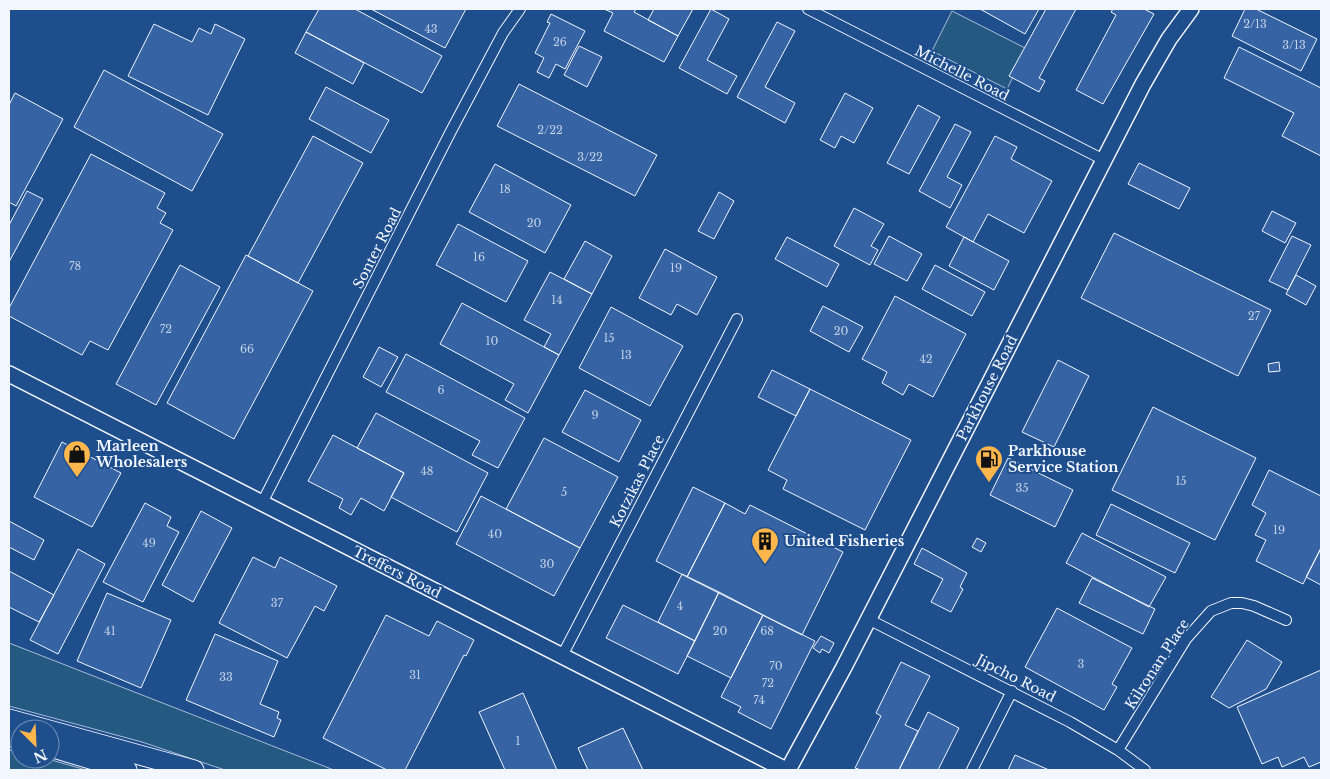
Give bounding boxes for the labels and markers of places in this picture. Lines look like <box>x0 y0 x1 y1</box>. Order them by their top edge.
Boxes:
place label: Marleen Wholesalers <box>95 437 188 471</box>
shop icon: Marleen Wholesalers <box>62 439 92 478</box>
place label: Parkhouse Service Station <box>1008 442 1118 476</box>
fuel station icon: Parkhouse Service Station <box>974 444 1004 483</box>
building icon: United Fisheries <box>750 526 780 565</box>
place label: United Fisheries <box>784 532 905 550</box>

